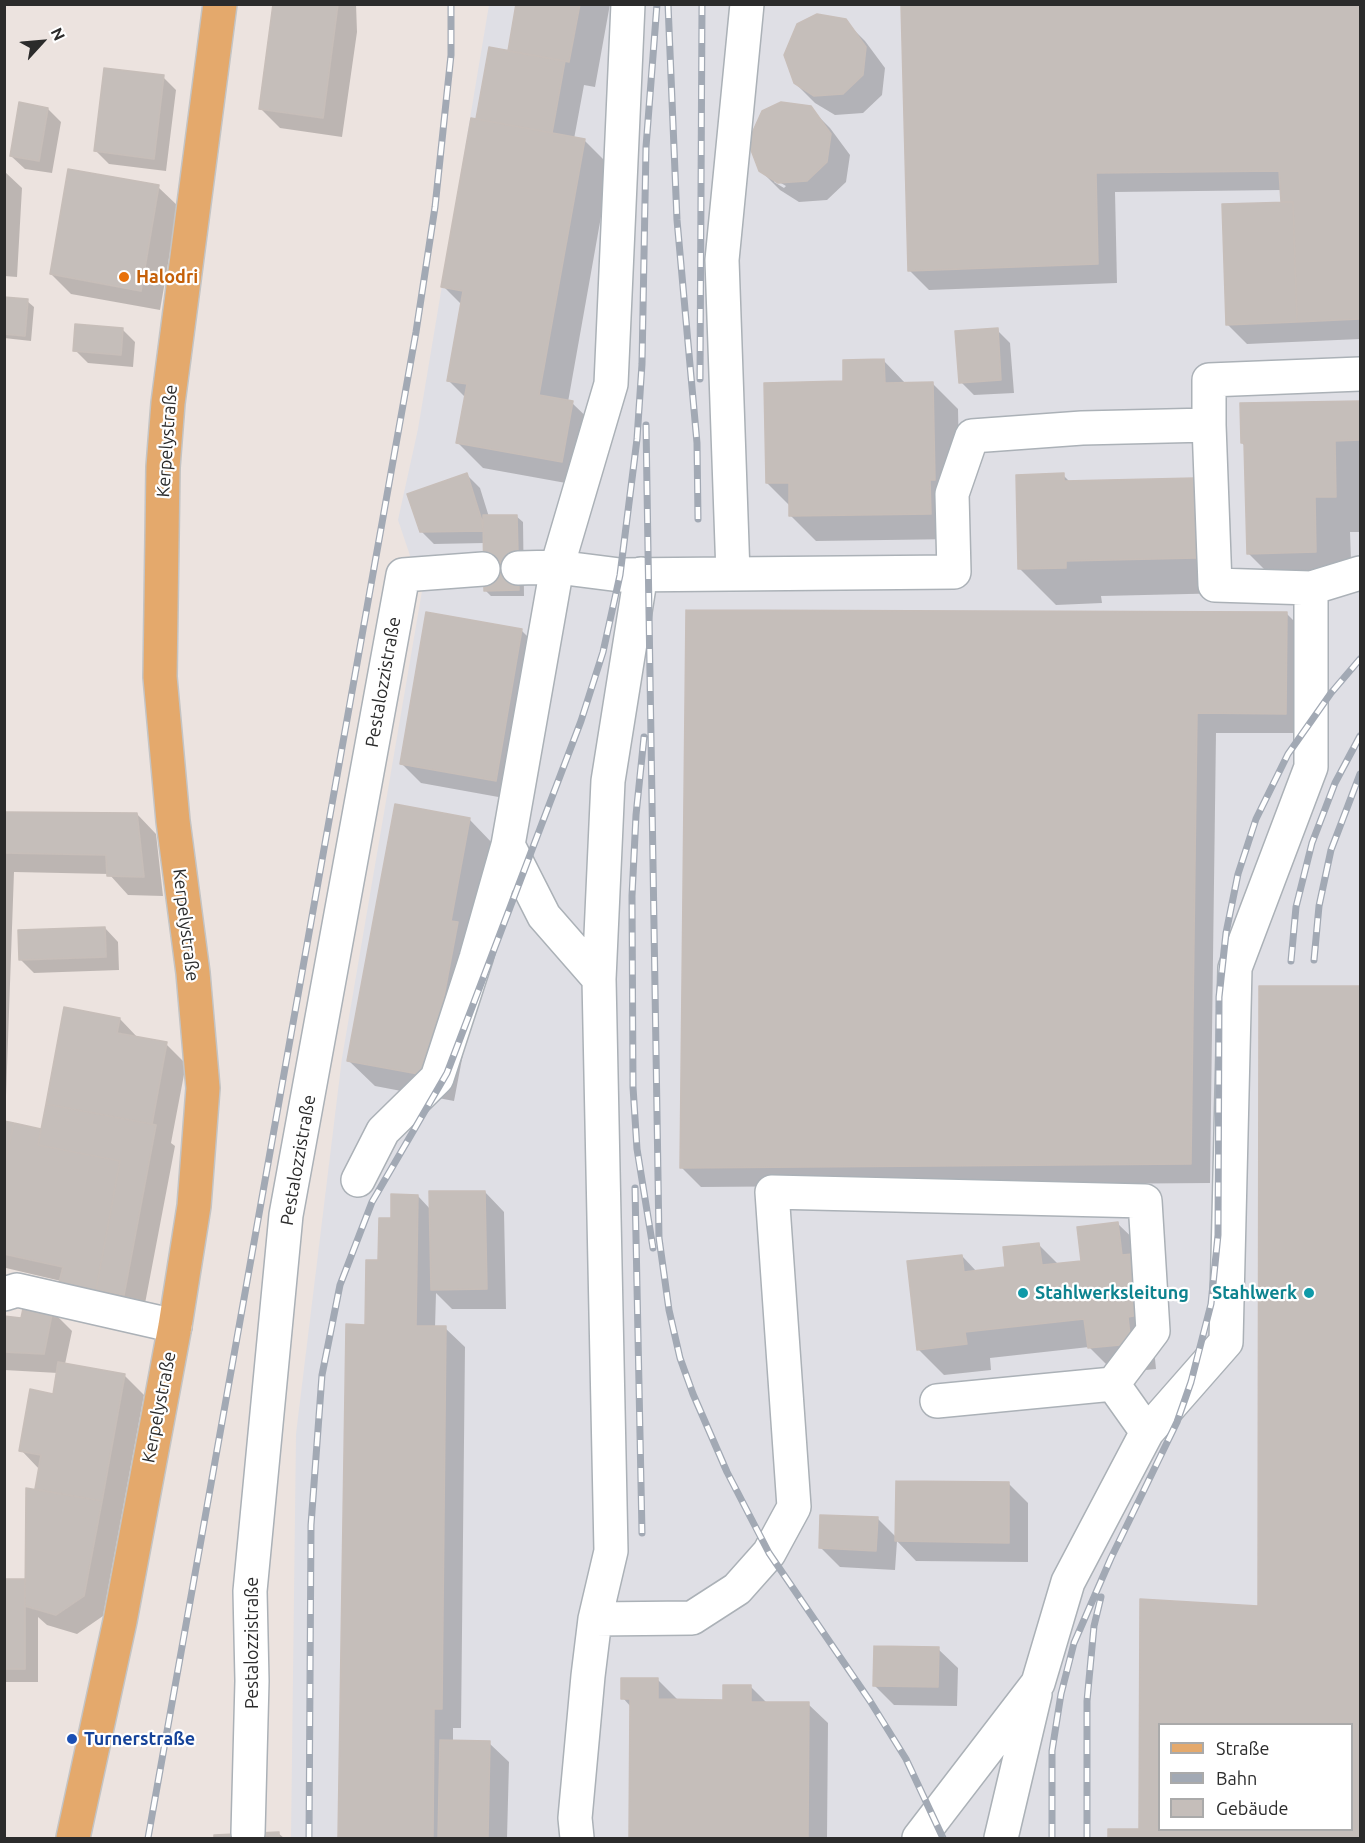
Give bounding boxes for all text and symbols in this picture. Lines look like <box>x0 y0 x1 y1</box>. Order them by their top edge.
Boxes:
north arrow <box>12 12 72 72</box>
text: N <box>47 25 69 43</box>
place label: Halodri <box>136 266 198 288</box>
marker: Halodri <box>117 270 131 284</box>
street label: Kerpelystraße <box>152 384 182 498</box>
street label: Pestalozzistraße <box>361 615 405 749</box>
street label: Kerpelystraße <box>168 868 204 982</box>
street label: Pestalozzistraße <box>276 1093 320 1227</box>
place label: Stahlwerksleitung <box>1035 1282 1189 1304</box>
place label: Stahlwerk <box>1212 1282 1297 1304</box>
marker: Stahlwerksleitung <box>1016 1286 1030 1300</box>
marker: Stahlwerk <box>1302 1286 1316 1300</box>
street label: Kerpelystraße <box>138 1349 180 1465</box>
street label: Pestalozzistraße <box>241 1577 263 1709</box>
legend <box>1158 1723 1353 1831</box>
place label: Turnerstraße <box>84 1728 195 1750</box>
marker: Turnerstraße <box>65 1732 79 1746</box>
text: Straße <box>1216 1738 1269 1758</box>
text: Bahn <box>1216 1768 1257 1788</box>
text: Gebäude <box>1216 1798 1288 1818</box>

